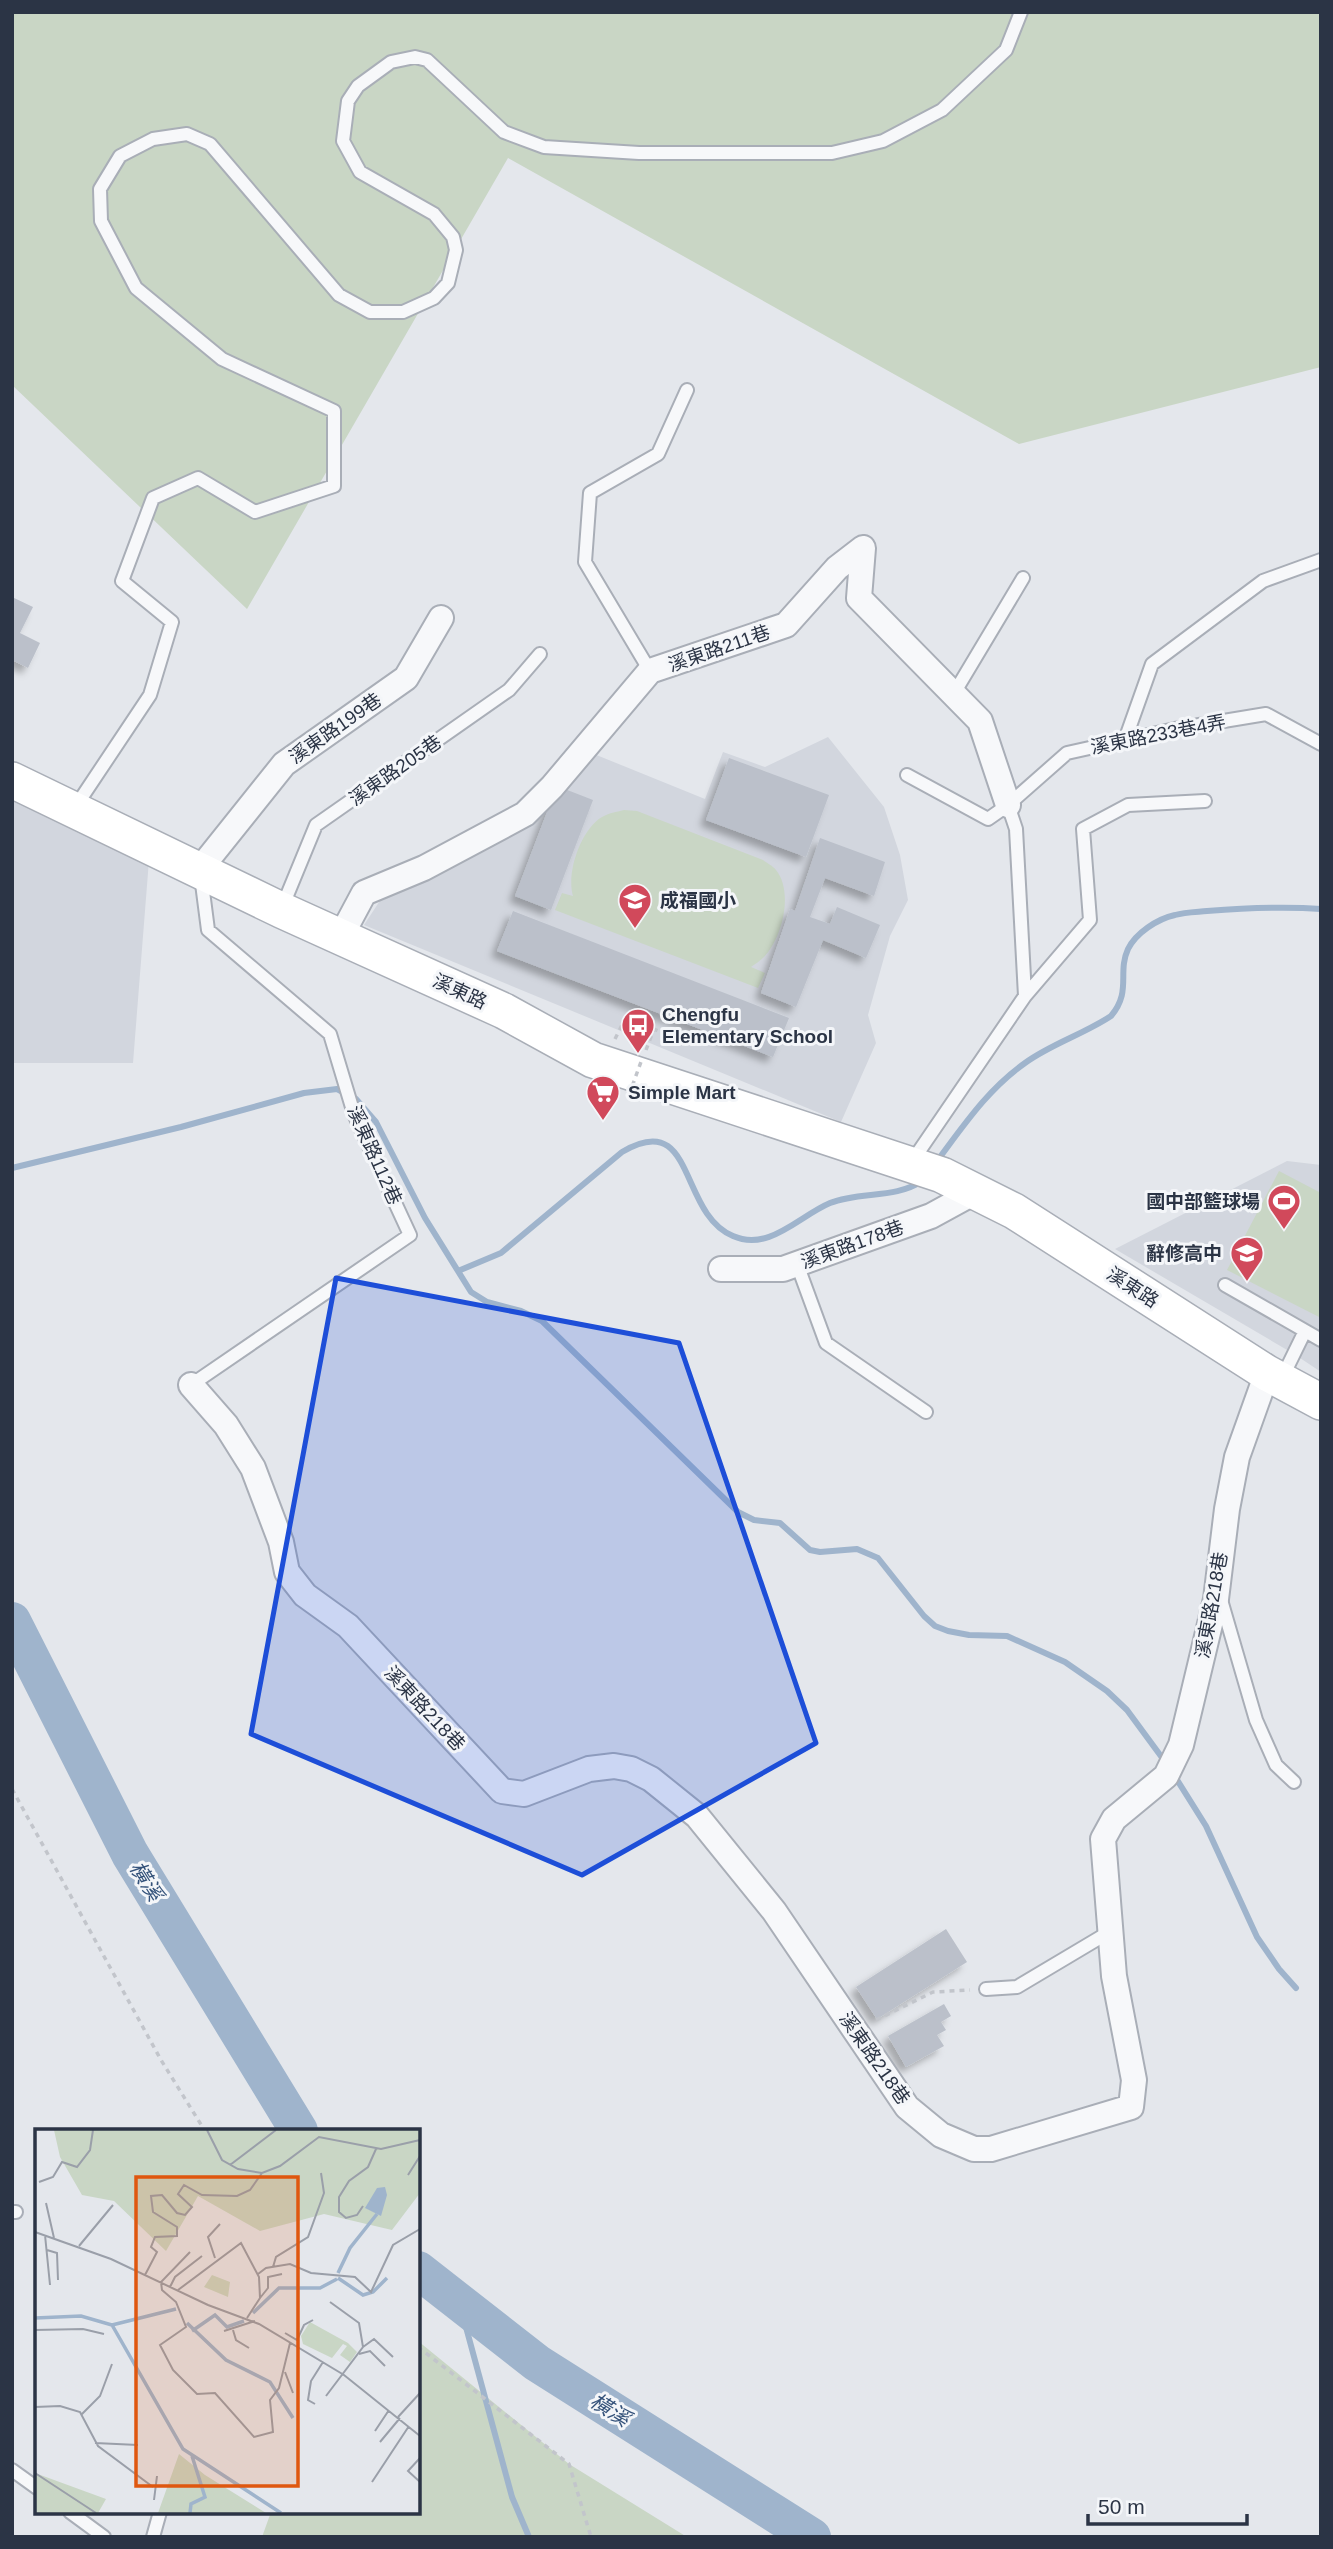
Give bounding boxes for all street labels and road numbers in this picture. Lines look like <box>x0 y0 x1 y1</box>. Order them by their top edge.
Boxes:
street label: 溪東路211巷 <box>665 621 773 676</box>
street label: 溪東路199巷 <box>285 689 385 768</box>
street label: 溪東路233巷4弄 <box>1089 711 1227 758</box>
street label: 溪東路205巷 <box>345 731 445 810</box>
street label: 溪東路 <box>430 970 490 1013</box>
street label: 溪東路112巷 <box>343 1102 406 1208</box>
street label: 溪東路178巷 <box>798 1216 906 1273</box>
street label: 溪東路 <box>1103 1263 1162 1312</box>
street label: 溪東路218巷 <box>1192 1550 1231 1660</box>
street label: 溪東路218巷 <box>380 1662 469 1755</box>
street label: 溪東路218巷 <box>835 2008 914 2108</box>

